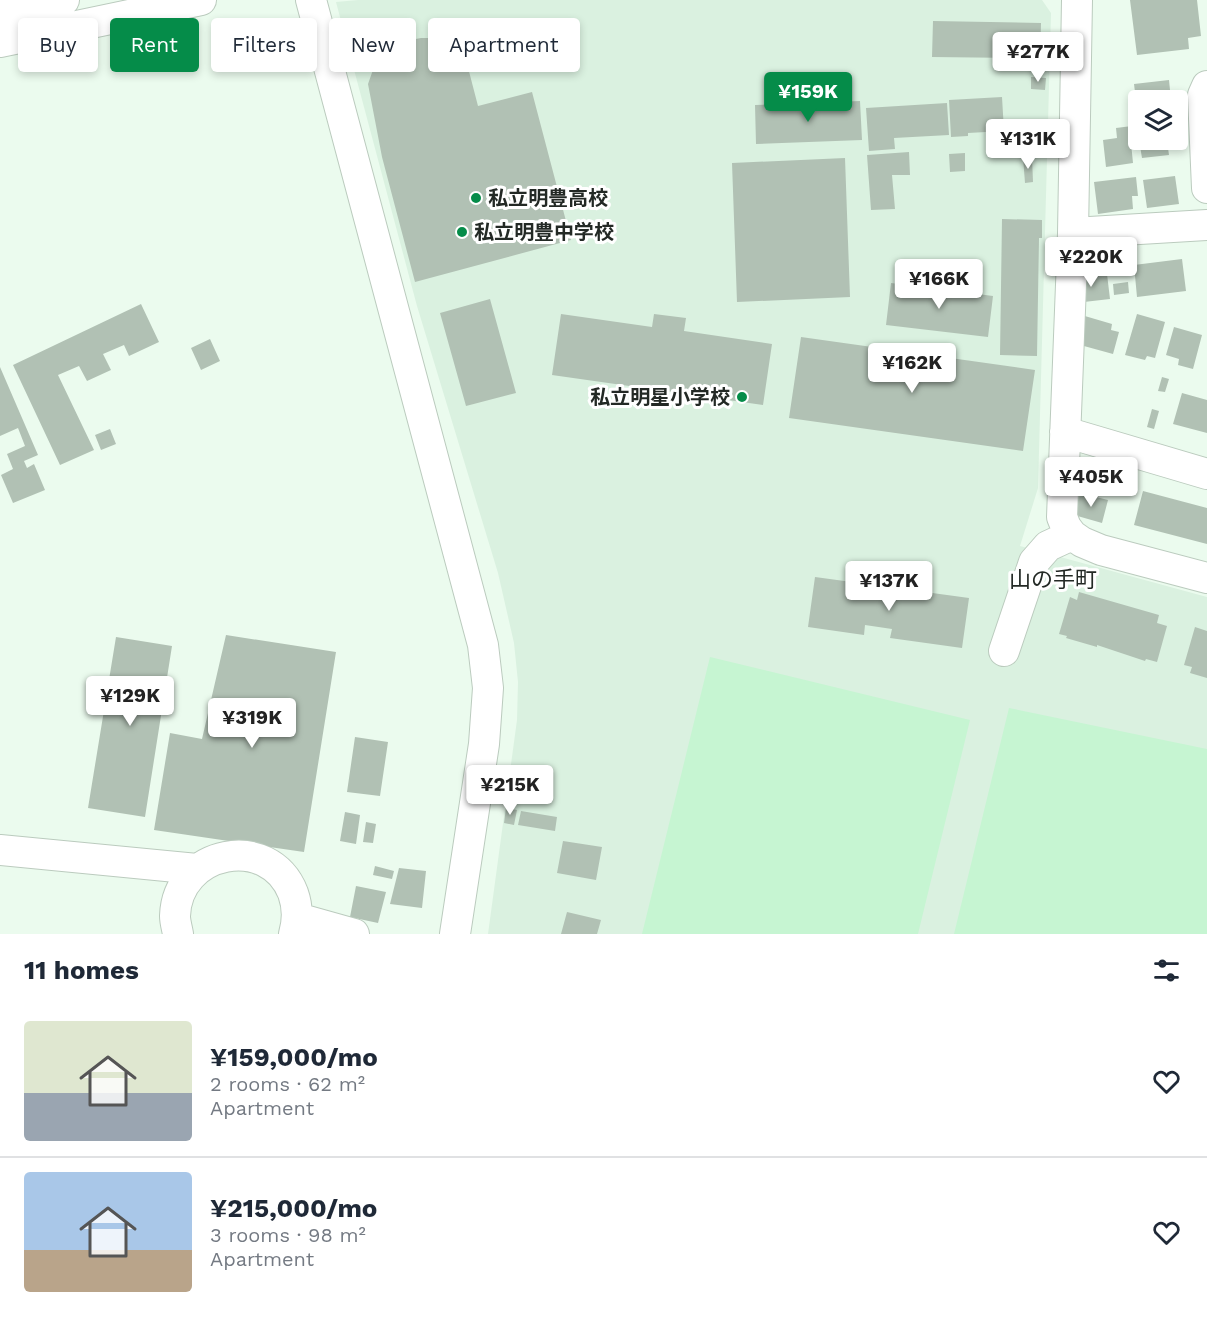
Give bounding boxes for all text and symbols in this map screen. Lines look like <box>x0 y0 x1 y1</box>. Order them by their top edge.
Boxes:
chip: Buy <box>18 18 98 72</box>
chip: Rent <box>110 18 199 72</box>
chip: Filters <box>211 18 317 72</box>
chip: New <box>329 18 416 72</box>
chip: Apartment <box>428 18 580 72</box>
pin: ¥277K <box>996 32 1080 83</box>
text: ¥277K <box>1006 39 1070 63</box>
pin: ¥159K <box>766 72 850 123</box>
text: ¥159K <box>778 79 838 103</box>
map controls <box>1128 90 1188 150</box>
button: layers <box>1128 90 1188 150</box>
pin: ¥131K <box>986 119 1070 170</box>
text: ¥131K <box>1000 126 1056 150</box>
place label: 私立明豊高校 <box>488 186 608 210</box>
marker: 私立明豊高校 <box>469 191 483 205</box>
place label: 私立明豊中学校 <box>474 220 614 244</box>
marker: 私立明豊中学校 <box>455 225 469 239</box>
pin: ¥220K <box>1049 237 1133 288</box>
text: ¥220K <box>1059 244 1123 268</box>
pin: ¥166K <box>897 259 981 310</box>
text: ¥166K <box>909 266 969 290</box>
pin: ¥162K <box>870 343 954 394</box>
text: ¥162K <box>882 350 942 374</box>
place label: 私立明星小学校 <box>590 385 730 409</box>
marker: 私立明星小学校 <box>735 390 749 404</box>
pin: ¥405K <box>1049 457 1133 508</box>
text: ¥405K <box>1059 464 1123 488</box>
pin: ¥137K <box>847 561 931 612</box>
district label: 山の手町 <box>1009 567 1097 592</box>
text: ¥137K <box>859 568 919 592</box>
pin: ¥129K <box>88 676 172 727</box>
text: ¥129K <box>100 683 160 707</box>
pin: ¥319K <box>210 698 294 749</box>
text: ¥319K <box>222 705 282 729</box>
pin: ¥215K <box>468 765 552 816</box>
text: ¥215K <box>480 772 540 796</box>
icon: filters <box>1150 954 1183 987</box>
text: 11 homes <box>24 955 139 985</box>
text: ¥159,000/mo <box>210 1042 378 1072</box>
icon: home <box>72 1045 144 1117</box>
icon: heart <box>1150 1065 1183 1098</box>
text: 2 rooms · 62 m² <box>210 1072 365 1096</box>
text: Apartment <box>210 1096 314 1120</box>
text: ¥215,000/mo <box>210 1193 377 1223</box>
icon: home <box>72 1196 144 1268</box>
icon: heart <box>1150 1216 1183 1249</box>
text: 3 rooms · 98 m² <box>210 1223 366 1247</box>
text: Apartment <box>210 1247 314 1271</box>

